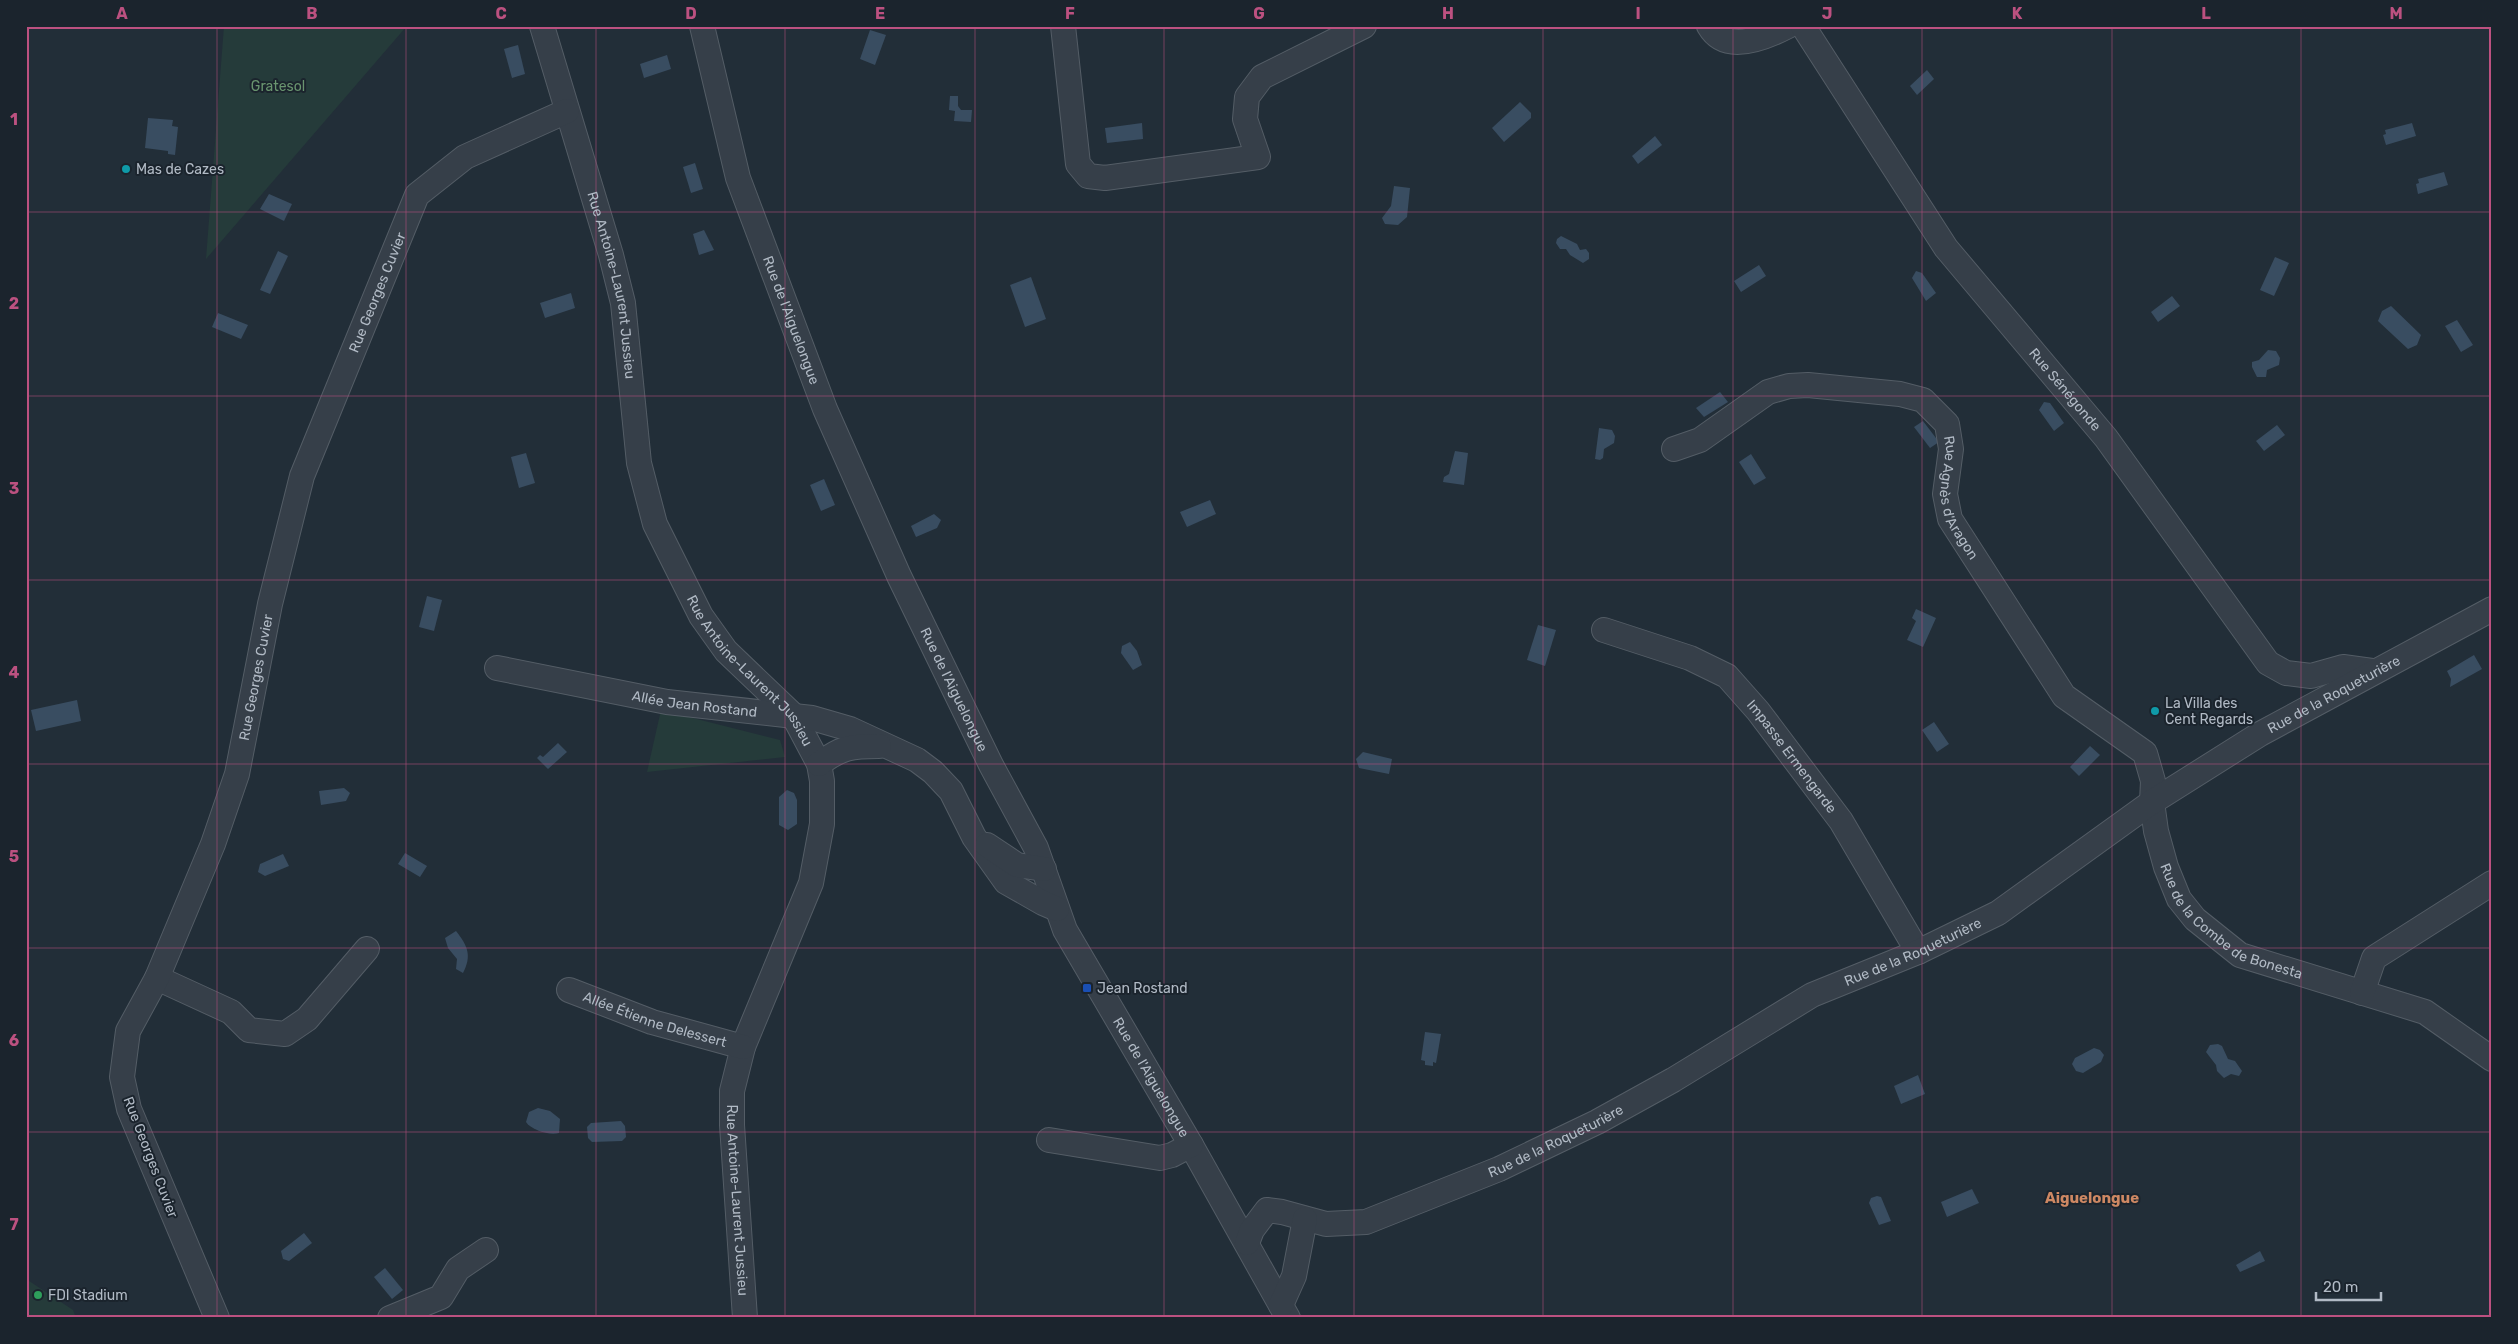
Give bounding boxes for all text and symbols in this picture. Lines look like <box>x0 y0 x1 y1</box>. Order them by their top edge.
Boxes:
text: A <box>116 4 128 23</box>
text: B <box>306 4 318 23</box>
text: C <box>495 4 507 23</box>
text: D <box>685 4 697 23</box>
text: E <box>875 4 885 23</box>
text: F <box>1065 4 1075 23</box>
text: G <box>1253 4 1265 23</box>
text: H <box>1442 4 1454 23</box>
text: I <box>1635 4 1641 23</box>
text: J <box>1822 4 1832 23</box>
text: K <box>2012 4 2023 23</box>
text: L <box>2201 4 2211 23</box>
text: M <box>2389 4 2403 23</box>
park label: Gratesol <box>251 78 305 95</box>
text: 1 <box>10 110 18 129</box>
place label: Mas de Cazes <box>136 161 224 178</box>
marker: Mas de Cazes <box>120 163 132 175</box>
street label: Rue Antoine-Laurent Jussieu <box>583 189 639 380</box>
street label: Rue Georges Cuvier <box>345 229 410 355</box>
street label: Rue de l'Aiguelongue <box>759 254 823 387</box>
text: 2 <box>9 294 19 313</box>
street label: Rue Sénégonde <box>2025 345 2104 435</box>
street label: Rue Agnès d'Aragon <box>1936 434 1982 563</box>
text: 3 <box>9 479 19 498</box>
street label: Rue Antoine-Laurent Jussieu <box>683 592 816 749</box>
street label: Rue Georges Cuvier <box>236 612 277 742</box>
street label: Rue de l'Aiguelongue <box>916 625 991 755</box>
street label: Rue de la Roqueturière <box>2265 652 2403 737</box>
text: 4 <box>9 663 20 682</box>
street label: Allée Jean Rostand <box>631 687 758 721</box>
place label: La Villa des Cent Regards <box>2165 695 2253 728</box>
street label: Impasse Ermengarde <box>1743 696 1840 817</box>
marker: La Villa des Cent Regards <box>2149 705 2161 717</box>
text: 5 <box>9 847 19 866</box>
street label: Rue de la Combe de Bonesta <box>2156 861 2304 983</box>
street label: Rue de la Roqueturière <box>1842 914 1985 990</box>
place label: Jean Rostand <box>1097 980 1188 997</box>
marker: Jean Rostand <box>1081 982 1093 994</box>
street label: Allée Étienne Delessert <box>581 988 729 1051</box>
street label: Rue de l'Aiguelongue <box>1109 1015 1193 1141</box>
text: 6 <box>9 1031 19 1050</box>
street label: Rue Georges Cuvier <box>120 1094 182 1221</box>
street label: Rue de la Roqueturière <box>1486 1101 1627 1181</box>
street label: Rue Antoine-Laurent Jussieu <box>723 1104 751 1296</box>
district label: Aiguelongue <box>2045 1189 2139 1207</box>
text: 7 <box>9 1215 19 1234</box>
scale bar <box>2316 1269 2380 1301</box>
text: 20 m <box>2323 1278 2358 1296</box>
place label: FDI Stadium <box>48 1287 128 1304</box>
marker: FDI Stadium <box>32 1289 44 1301</box>

